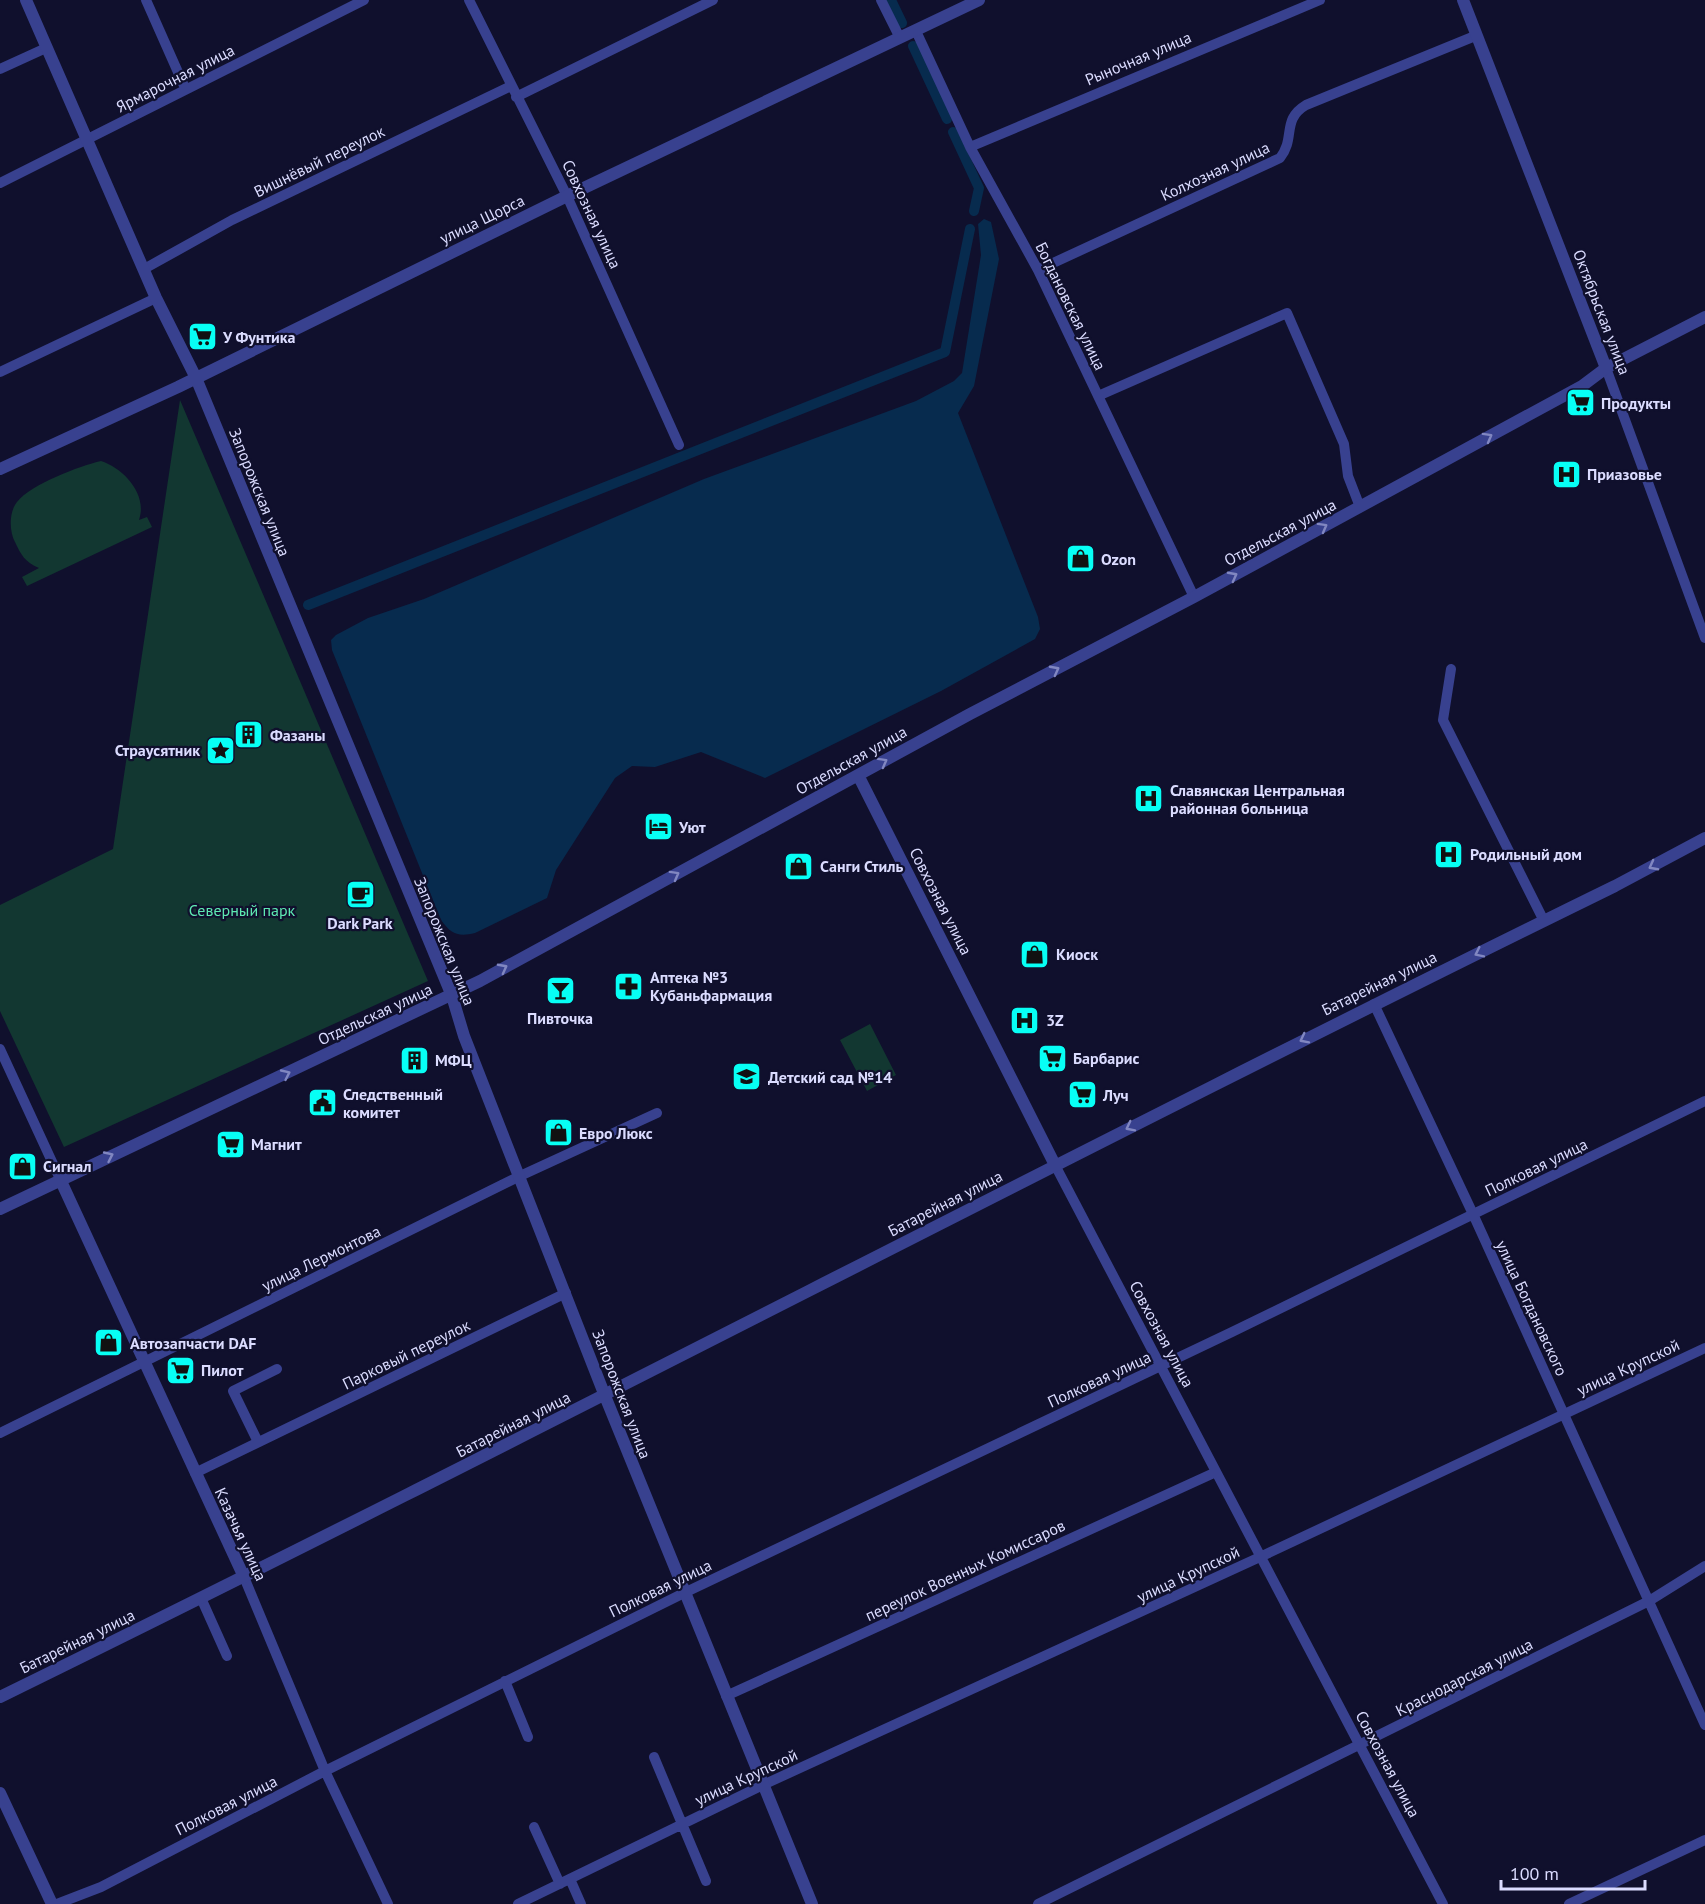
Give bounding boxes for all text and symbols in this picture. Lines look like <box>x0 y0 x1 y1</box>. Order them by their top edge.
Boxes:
street label: Рыночная улица <box>1082 27 1194 89</box>
street label: Ярмарочная улица <box>112 40 238 116</box>
street label: Вишнёвый переулок <box>250 121 388 201</box>
street label: Колхозная улица <box>1157 137 1273 205</box>
street label: Совхозная улица <box>558 156 626 272</box>
street label: улица Щорса <box>436 190 528 248</box>
street label: Богдановская улица <box>1031 239 1111 373</box>
street label: Октябрьская улица <box>1569 247 1635 377</box>
supermarket icon: У Фунтика <box>186 321 218 353</box>
place label: У Фунтика <box>222 327 296 347</box>
supermarket icon: Продукты <box>1564 387 1596 419</box>
place label: Продукты <box>1601 393 1671 413</box>
street label: Запорожская улица <box>225 425 295 559</box>
one-way arrow <box>1482 433 1492 444</box>
hospital icon: Приазовье <box>1550 458 1582 490</box>
place label: Приазовье <box>1587 464 1662 484</box>
street label: Отдельская улица <box>1221 494 1339 570</box>
one-way arrow <box>1317 523 1327 534</box>
shop icon: Ozon <box>1064 543 1096 575</box>
place label: Ozon <box>1101 549 1136 569</box>
one-way arrow <box>1226 572 1237 583</box>
one-way arrow <box>1048 666 1059 677</box>
building icon: Фазаны <box>233 719 265 751</box>
street label: Отдельская улица <box>792 721 910 799</box>
place label: Фазаны <box>270 725 325 745</box>
place icon: Страусятник <box>205 734 237 766</box>
place label: Страусятник <box>115 740 200 760</box>
one-way arrow <box>876 758 887 769</box>
place label: Славянская Центральная районная больница <box>1170 780 1345 818</box>
hospital icon: Славянская Центральная районная больница <box>1133 783 1165 815</box>
hotel icon: Уют <box>642 811 674 843</box>
place label: Уют <box>678 817 706 837</box>
hospital icon: Родильный дом <box>1433 838 1465 870</box>
street label: Совхозная улица <box>905 844 977 958</box>
place label: Родильный дом <box>1470 844 1582 864</box>
shop icon: Санги Стиль <box>783 850 815 882</box>
place label: Санги Стиль <box>820 856 904 876</box>
one-way arrow <box>1649 859 1660 870</box>
one-way arrow <box>668 871 679 882</box>
street label: Запорожская улица <box>410 874 480 1008</box>
cafe icon: Dark Park <box>344 879 376 911</box>
park label: Северный парк <box>189 900 296 920</box>
place label: Dark Park <box>327 913 393 933</box>
shop icon: Киоск <box>1019 938 1051 970</box>
place label: Киоск <box>1056 944 1098 964</box>
one-way arrow <box>1474 945 1485 957</box>
street label: Батарейная улица <box>1318 946 1440 1020</box>
one-way arrow <box>497 964 508 976</box>
place label: Аптека №3 Кубаньфармация <box>650 967 772 1005</box>
pharmacy icon: Аптека №3 Кубаньфармация <box>613 970 645 1002</box>
bar icon: Пивточка <box>544 974 576 1006</box>
street label: Отдельская улица <box>315 979 435 1049</box>
hospital icon: 3Z <box>1009 1004 1041 1036</box>
place label: Пивточка <box>527 1008 593 1028</box>
place label: 3Z <box>1046 1010 1064 1030</box>
one-way arrow <box>1300 1032 1311 1043</box>
supermarket icon: Барбарис <box>1036 1042 1068 1074</box>
building icon: МФЦ <box>398 1044 430 1076</box>
place label: Барбарис <box>1073 1048 1140 1068</box>
place label: МФЦ <box>435 1050 472 1070</box>
school or university icon: Детский сад №14 <box>731 1061 763 1093</box>
place label: Детский сад №14 <box>768 1067 892 1087</box>
one-way arrow <box>280 1069 291 1081</box>
supermarket icon: Луч <box>1066 1079 1098 1111</box>
place label: Следственный комитет <box>343 1084 443 1122</box>
place label: Луч <box>1102 1085 1129 1105</box>
public building icon: Следственный комитет <box>306 1087 338 1119</box>
shop icon: Евро Люкс <box>542 1117 574 1149</box>
one-way arrow <box>1126 1120 1136 1131</box>
place label: Евро Люкс <box>579 1123 653 1143</box>
supermarket icon: Магнит <box>214 1128 246 1160</box>
place label: Магнит <box>251 1134 302 1154</box>
street label: Полковая улица <box>1481 1134 1591 1200</box>
shop icon: Сигнал <box>6 1150 38 1182</box>
one-way arrow <box>103 1152 114 1164</box>
place label: Сигнал <box>43 1156 91 1176</box>
street label: Батарейная улица <box>884 1166 1006 1240</box>
street label: улица Лермонтова <box>258 1221 384 1295</box>
street label: улица Богдановского <box>1492 1237 1572 1379</box>
street label: Совхозная улица <box>1126 1277 1198 1391</box>
street label: Парковый переулок <box>339 1314 473 1394</box>
shop icon: Автозапчасти DAF <box>93 1327 125 1359</box>
street label: Запорожская улица <box>588 1327 656 1461</box>
place label: Автозапчасти DAF <box>130 1333 256 1353</box>
street label: улица Крупской <box>1573 1334 1683 1400</box>
street label: Полковая улица <box>1044 1346 1154 1412</box>
supermarket icon: Пилот <box>164 1354 196 1386</box>
place label: Пилот <box>201 1360 244 1380</box>
street label: Батарейная улица <box>452 1387 574 1461</box>
street label: Казачья улица <box>211 1484 271 1584</box>
street label: переулок Военных Комиссаров <box>862 1515 1068 1625</box>
street label: улица Крупской <box>1133 1541 1243 1607</box>
street label: Полковая улица <box>605 1555 715 1621</box>
street label: Батарейная улица <box>16 1604 138 1678</box>
street label: Краснодарская улица <box>1392 1634 1536 1720</box>
street label: Совхозная улица <box>1352 1707 1424 1821</box>
street label: улица Крупской <box>691 1744 801 1810</box>
street label: Полковая улица <box>172 1771 280 1839</box>
scale bar <box>1501 1853 1645 1891</box>
text: 100 m <box>1510 1862 1559 1885</box>

